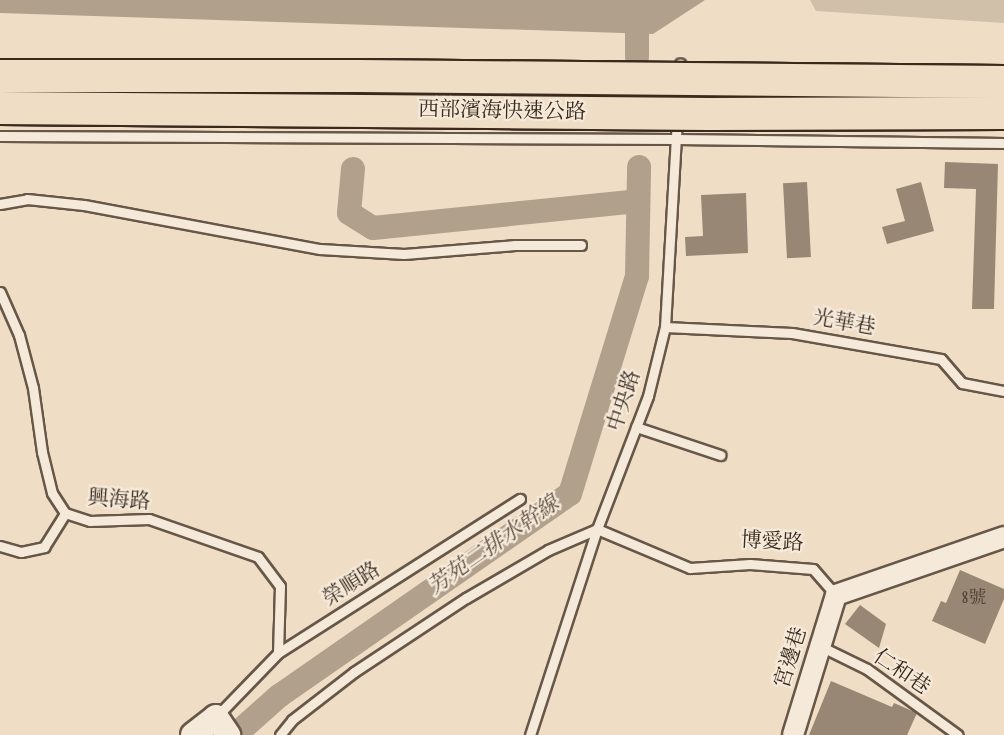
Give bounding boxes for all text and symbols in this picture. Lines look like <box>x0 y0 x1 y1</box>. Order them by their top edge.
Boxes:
street label: 西部濱海快速公路 <box>418 98 586 126</box>
street label: 光華巷 <box>811 306 877 342</box>
street label: 中央路 <box>603 367 647 435</box>
street label: 興海路 <box>87 486 151 516</box>
water label: 芳苑二排水幹線 <box>423 491 565 601</box>
street label: 博愛路 <box>740 529 804 557</box>
street label: 榮順路 <box>319 558 385 612</box>
house number: 8號 <box>961 588 987 610</box>
street label: 宮邊巷 <box>771 624 813 692</box>
street label: 仁和巷 <box>868 645 934 701</box>

